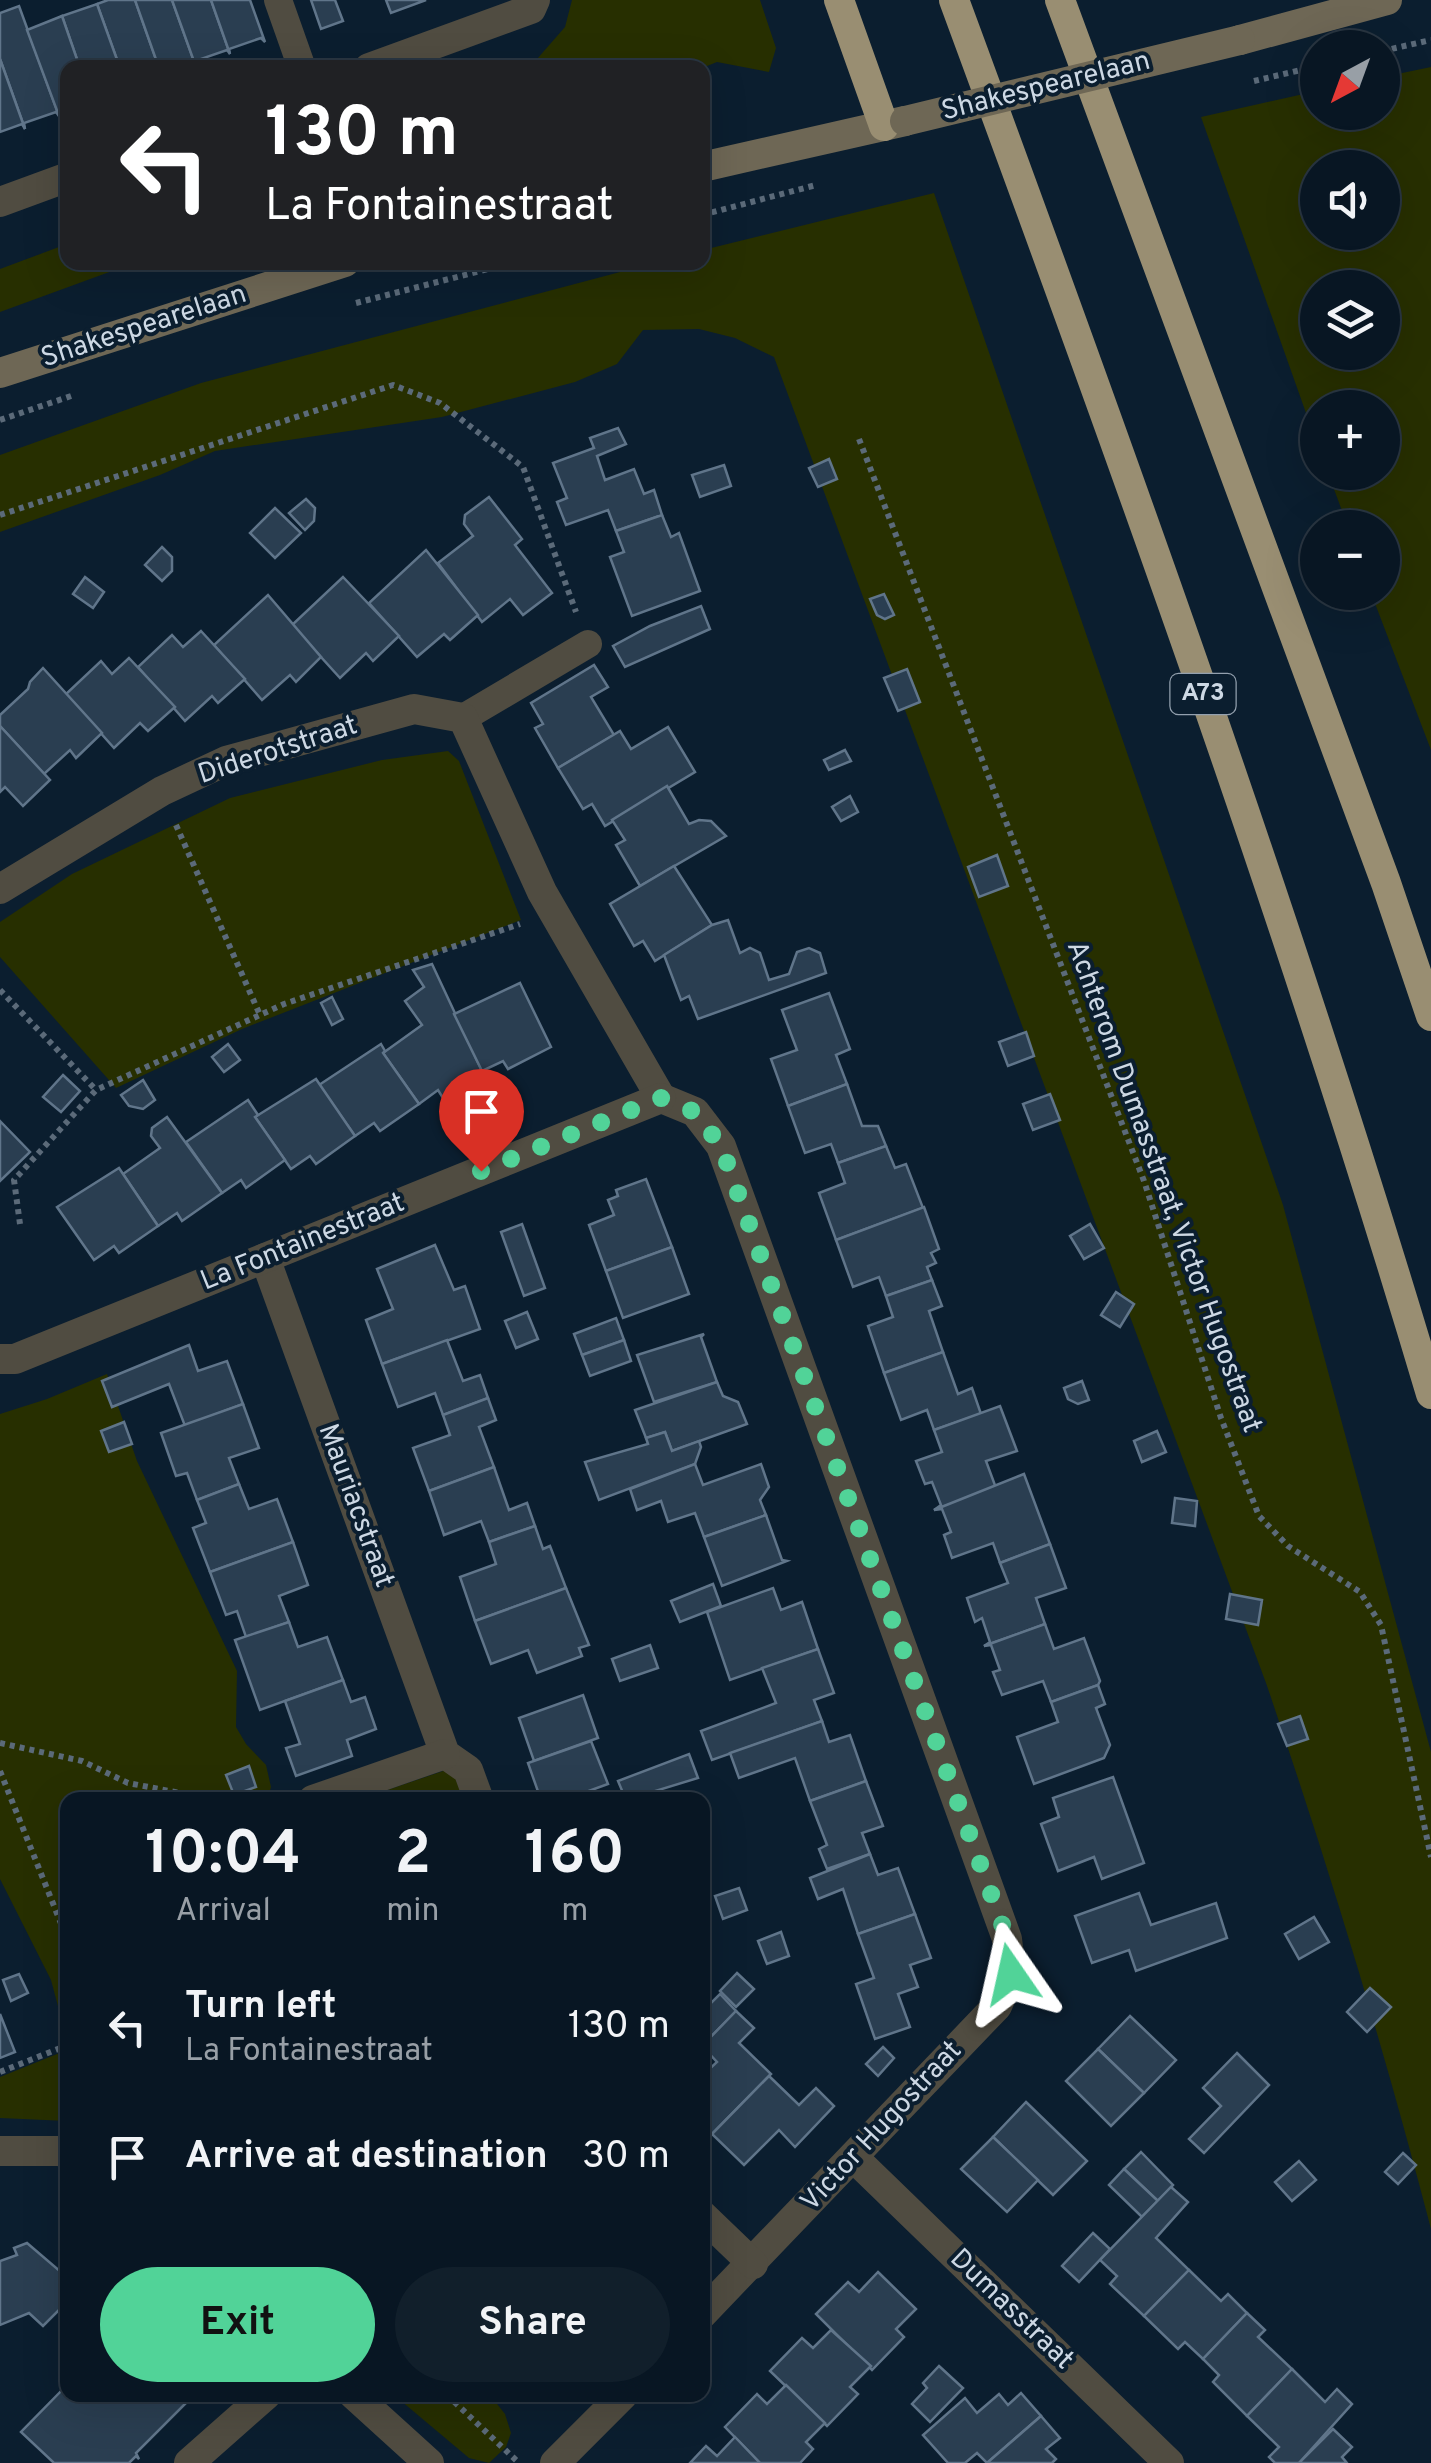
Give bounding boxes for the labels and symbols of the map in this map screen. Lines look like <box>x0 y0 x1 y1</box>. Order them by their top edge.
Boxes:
north arrow <box>1300 30 1400 130</box>
street label: Shakespearelaan <box>938 44 1154 130</box>
street label: Shakespearelaan <box>37 277 251 377</box>
road number: A73 <box>1170 674 1236 714</box>
street label: Diderotstraat <box>194 708 362 794</box>
street label: Achterom Dumasstraat, Victor Hugostraat <box>1057 936 1269 1438</box>
pin <box>439 1069 524 1172</box>
street label: La Fontainestraat <box>196 1186 410 1300</box>
street label: Mauriacstraat <box>309 1419 401 1593</box>
position arrow <box>959 1922 1063 2026</box>
street label: Victor Hugostraat <box>793 2034 971 2220</box>
street label: Dumasstraat <box>941 2242 1081 2378</box>

